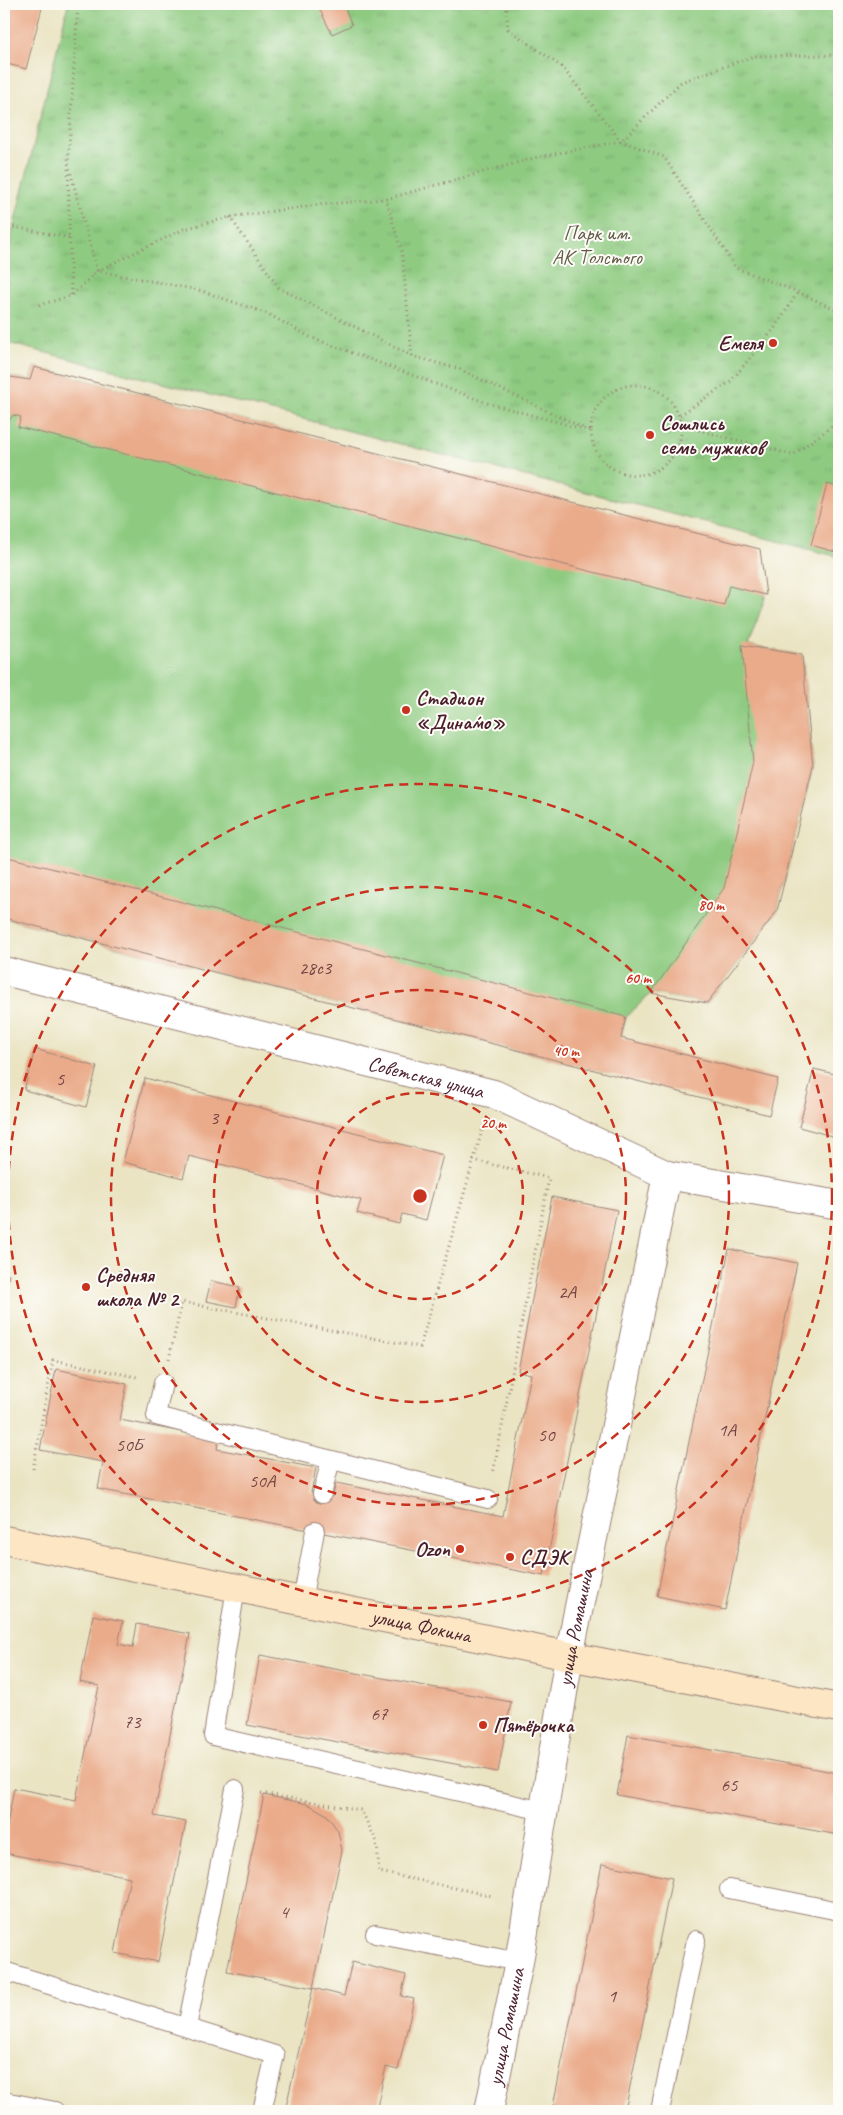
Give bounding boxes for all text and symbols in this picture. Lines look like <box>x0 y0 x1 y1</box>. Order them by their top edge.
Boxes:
park label: Парк им. АК Толстого <box>552 220 644 270</box>
place label: Емеля <box>718 330 765 356</box>
marker: Емеля <box>767 337 779 349</box>
place label: Сошлись семь мужиков <box>660 410 768 461</box>
marker: Сошлись семь мужиков <box>644 429 656 441</box>
place label: Стадион «Дина́мо» <box>416 685 505 735</box>
marker: Стадион «Дина́мо» <box>400 704 412 716</box>
text: 80 m <box>698 896 725 915</box>
house number: 28с3 <box>299 956 333 980</box>
text: 60 m <box>625 969 652 988</box>
text: 40 m <box>553 1042 580 1061</box>
street label: Советская улица <box>365 1050 488 1104</box>
house number: 5 <box>56 1067 66 1091</box>
house number: 3 <box>210 1106 220 1130</box>
text: 20 m <box>480 1114 507 1133</box>
centre of rings <box>411 1187 429 1205</box>
place label: Средняя школа № 2 <box>96 1262 181 1312</box>
house number: 2А <box>558 1280 578 1304</box>
marker: Средняя школа № 2 <box>80 1281 92 1293</box>
house number: 1А <box>718 1418 738 1442</box>
house number: 50 <box>537 1423 556 1447</box>
house number: 50Б <box>116 1433 146 1457</box>
house number: 50А <box>249 1469 277 1493</box>
place label: Ozon <box>415 1536 450 1562</box>
marker: Ozon <box>454 1543 466 1555</box>
place label: СДЭК <box>520 1544 573 1570</box>
marker: СДЭК <box>504 1551 516 1563</box>
street label: улица Ромашина <box>551 1565 600 1690</box>
street label: улица Фокина <box>367 1602 476 1649</box>
house number: 67 <box>370 1702 389 1726</box>
house number: 73 <box>123 1710 142 1734</box>
place label: Пятёрочка <box>493 1712 575 1738</box>
marker: Пятёрочка <box>477 1719 489 1731</box>
house number: 65 <box>720 1773 739 1797</box>
house number: 4 <box>280 1900 291 1924</box>
street label: улица Ромашина <box>481 1964 531 2090</box>
house number: 1 <box>608 1984 618 2008</box>

